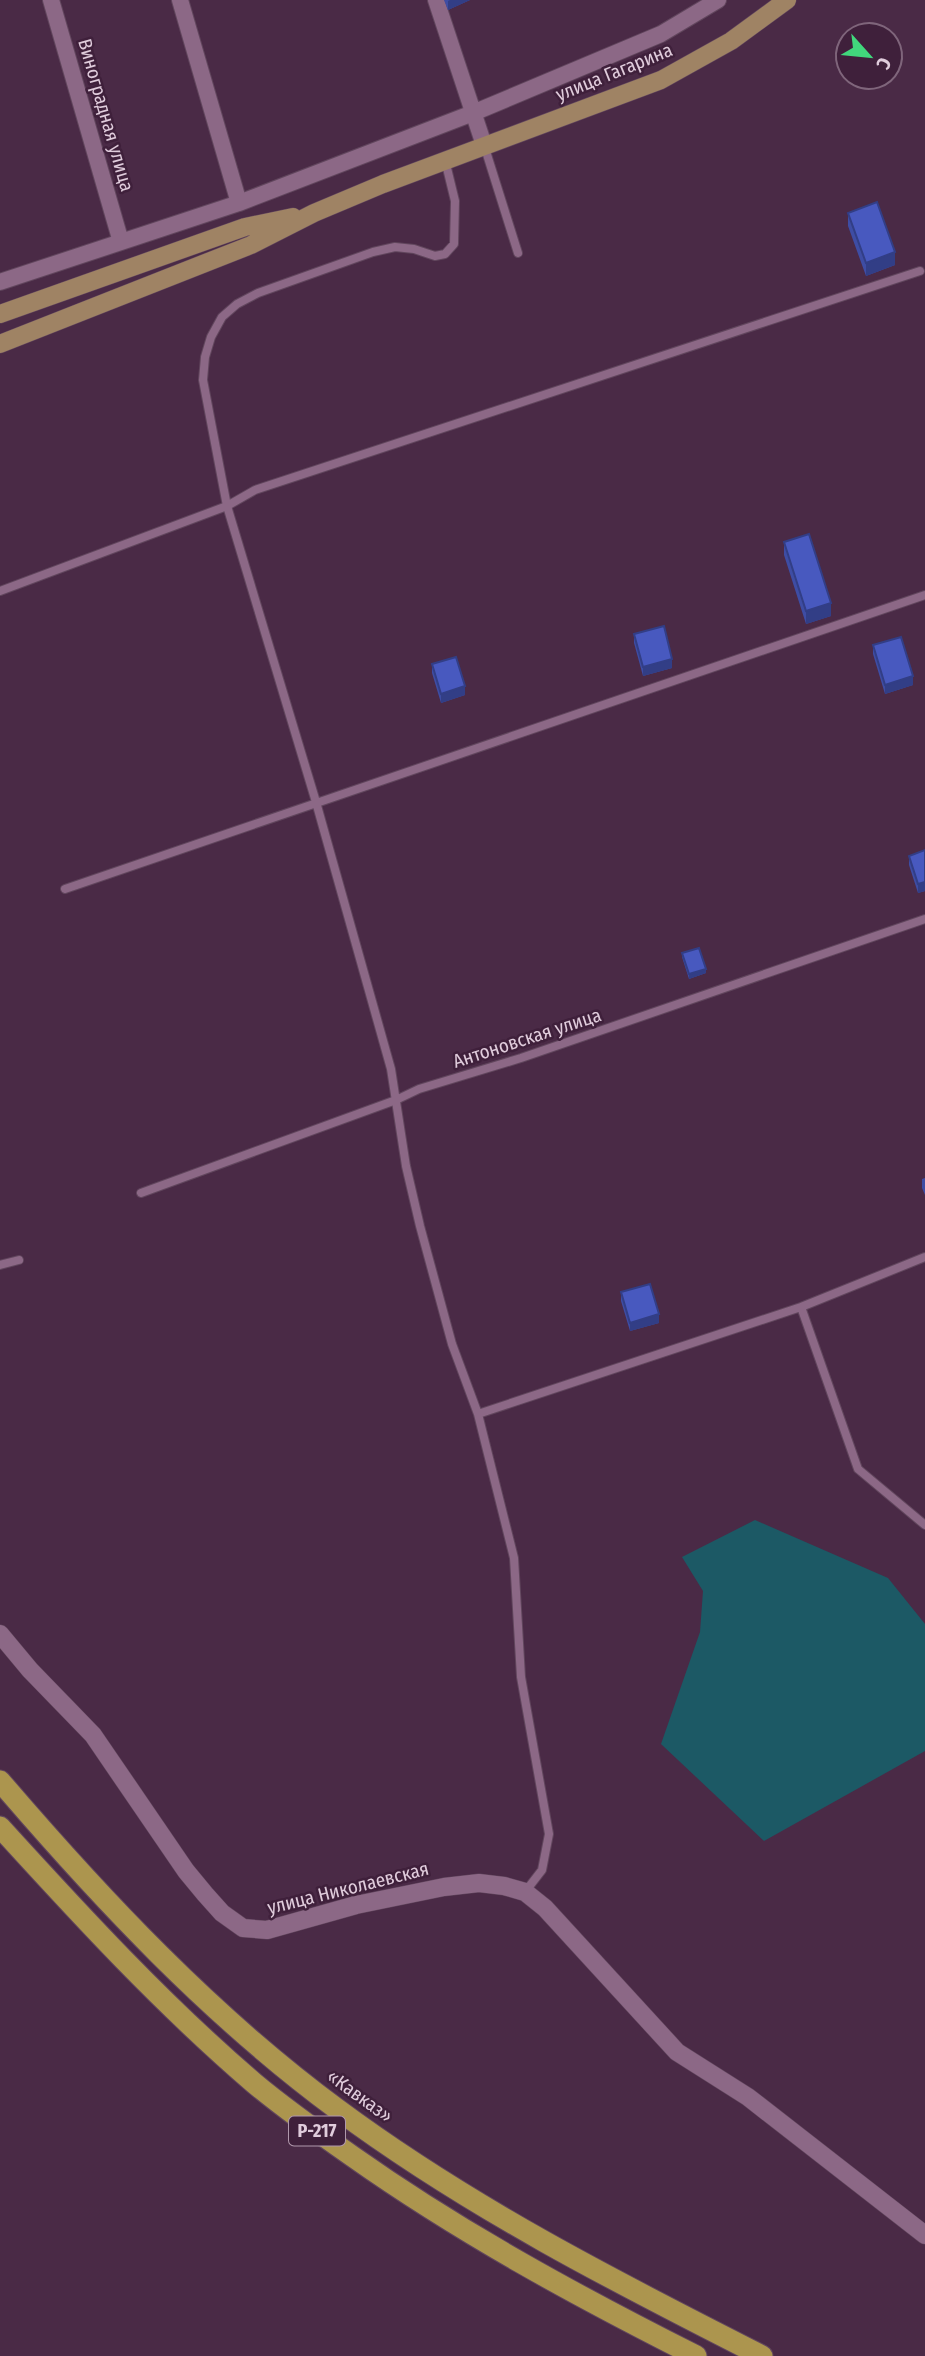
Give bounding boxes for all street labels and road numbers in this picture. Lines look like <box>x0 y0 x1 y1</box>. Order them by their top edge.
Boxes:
street label: Виноградная улица <box>73 36 139 194</box>
street label: улица Гагарина <box>552 38 676 106</box>
street label: Антоновская улица <box>450 1003 604 1073</box>
street label: улица Николаевская <box>265 1857 431 1919</box>
street label: «Кавказ» <box>323 2064 397 2128</box>
road number: Р-217 <box>289 2116 345 2146</box>

